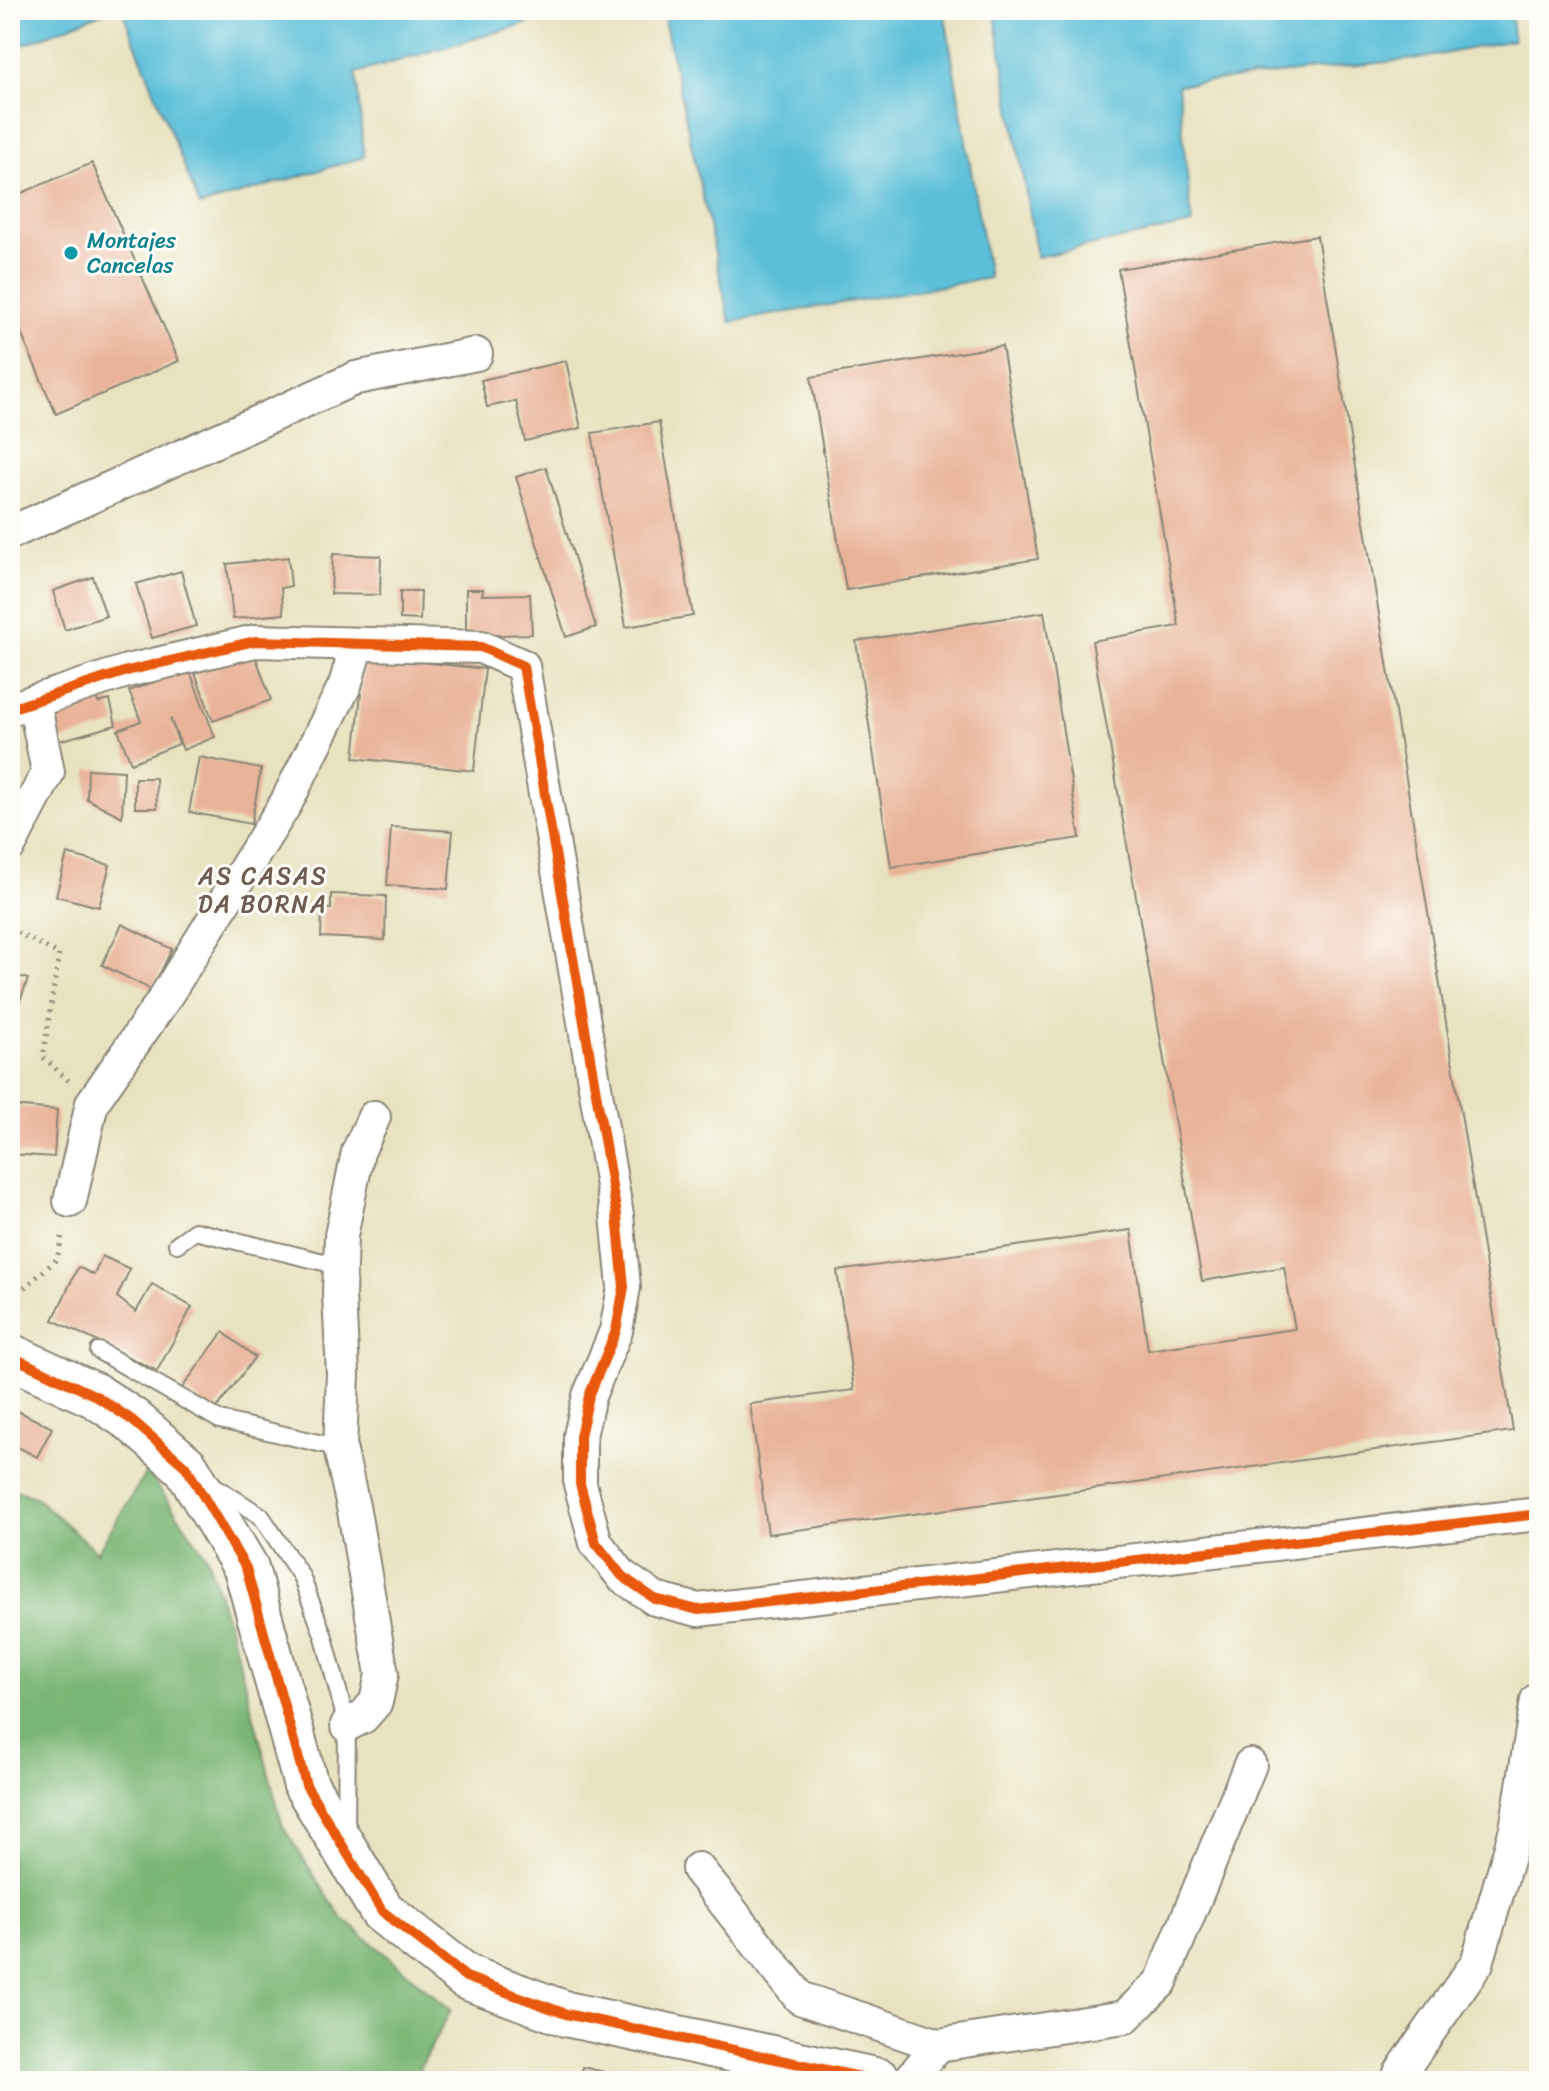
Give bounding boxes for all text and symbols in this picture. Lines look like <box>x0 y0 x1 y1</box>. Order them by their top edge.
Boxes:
place label: Montajes Cancelas <box>87 221 177 285</box>
marker: Montajes Cancelas <box>62 244 80 262</box>
district label: AS CASAS DA BORNA <box>197 855 328 925</box>

